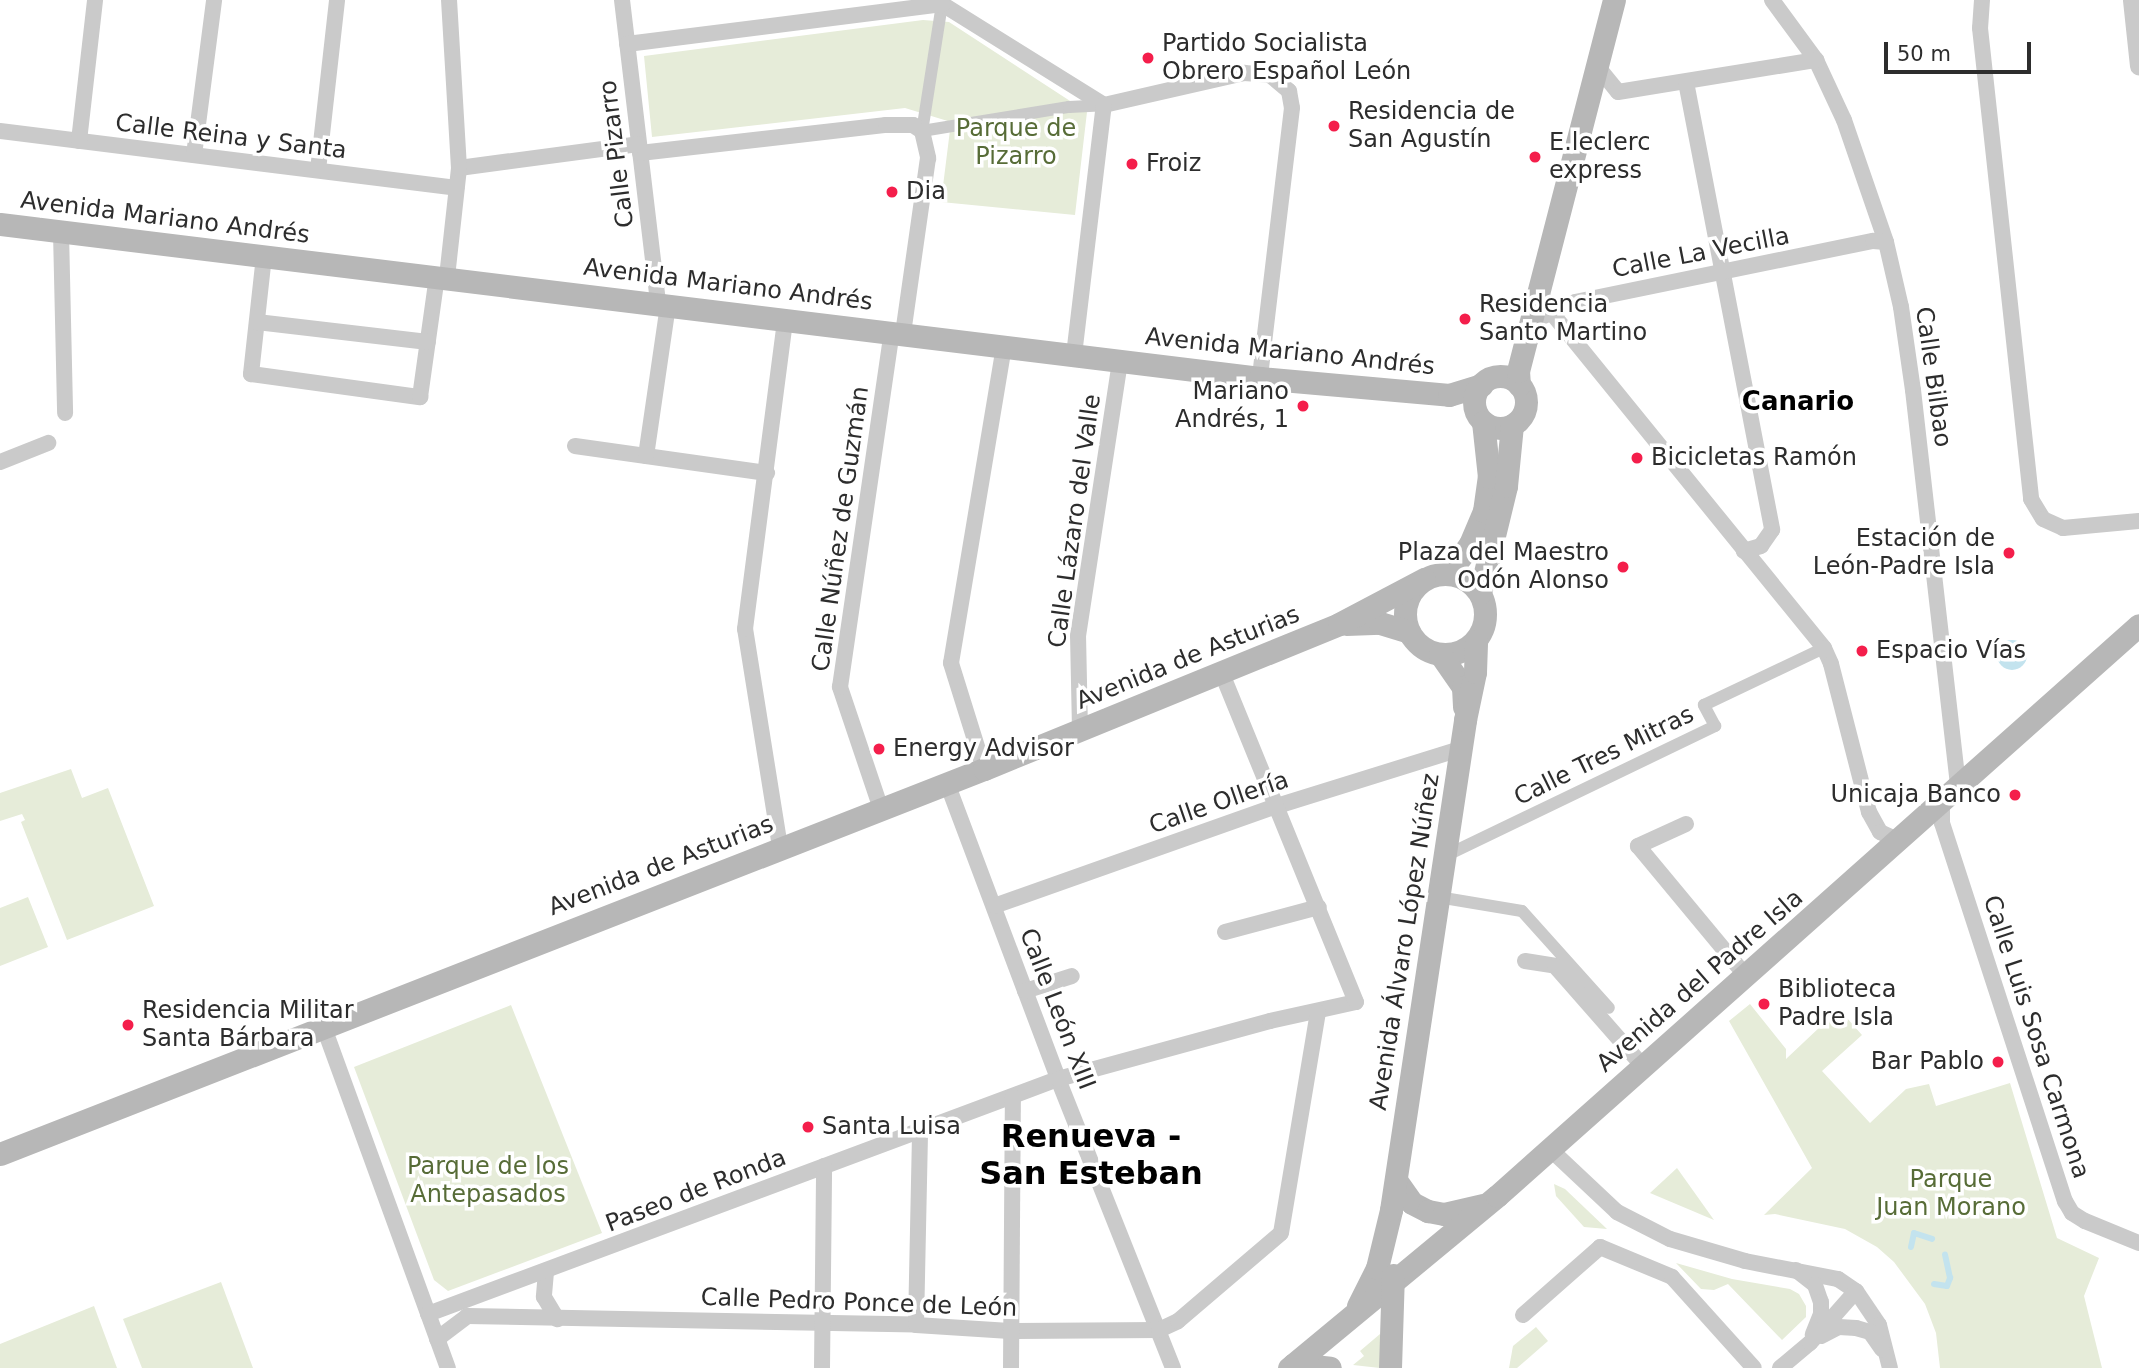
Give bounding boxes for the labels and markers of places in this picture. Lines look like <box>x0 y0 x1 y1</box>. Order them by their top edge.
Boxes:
place label: Partido Socialista Obrero Español León <box>1162 30 1411 86</box>
marker: Partido Socialista Obrero Español León <box>1140 50 1156 66</box>
place label: Residencia de San Agustín <box>1348 98 1515 154</box>
marker: Residencia de San Agustín <box>1326 118 1342 134</box>
place label: E.leclerc express <box>1549 129 1650 185</box>
marker: E.leclerc express <box>1527 149 1543 165</box>
place label: Froiz <box>1146 150 1201 178</box>
marker: Froiz <box>1124 156 1140 172</box>
place label: Dia <box>906 178 946 206</box>
marker: Dia <box>884 184 900 200</box>
place label: Residencia Santo Martino <box>1479 291 1647 347</box>
marker: Residencia Santo Martino <box>1457 311 1473 327</box>
place label: Mariano Andrés, 1 <box>1175 378 1289 434</box>
marker: Mariano Andrés, 1 <box>1295 398 1311 414</box>
place label: Bicicletas Ramón <box>1651 444 1857 472</box>
marker: Bicicletas Ramón <box>1629 450 1645 466</box>
place label: Estación de León-Padre Isla <box>1813 525 1995 581</box>
place label: Plaza del Maestro Odón Alonso <box>1398 539 1609 595</box>
marker: Estación de León-Padre Isla <box>2001 545 2017 561</box>
marker: Plaza del Maestro Odón Alonso <box>1615 559 1631 575</box>
place label: Espacio Vías <box>1876 637 2026 665</box>
marker: Espacio Vías <box>1854 643 1870 659</box>
place label: Energy Advisor <box>893 735 1074 763</box>
marker: Energy Advisor <box>871 741 887 757</box>
place label: Unicaja Banco <box>1830 781 2001 809</box>
marker: Unicaja Banco <box>2007 787 2023 803</box>
place label: Biblioteca Padre Isla <box>1778 976 1896 1032</box>
marker: Biblioteca Padre Isla <box>1756 996 1772 1012</box>
place label: Residencia Militar Santa Bárbara <box>142 997 354 1053</box>
marker: Residencia Militar Santa Bárbara <box>120 1017 136 1033</box>
place label: Bar Pablo <box>1871 1048 1984 1076</box>
marker: Bar Pablo <box>1990 1054 2006 1070</box>
place label: Santa Luisa <box>822 1113 961 1141</box>
marker: Santa Luisa <box>800 1119 816 1135</box>

